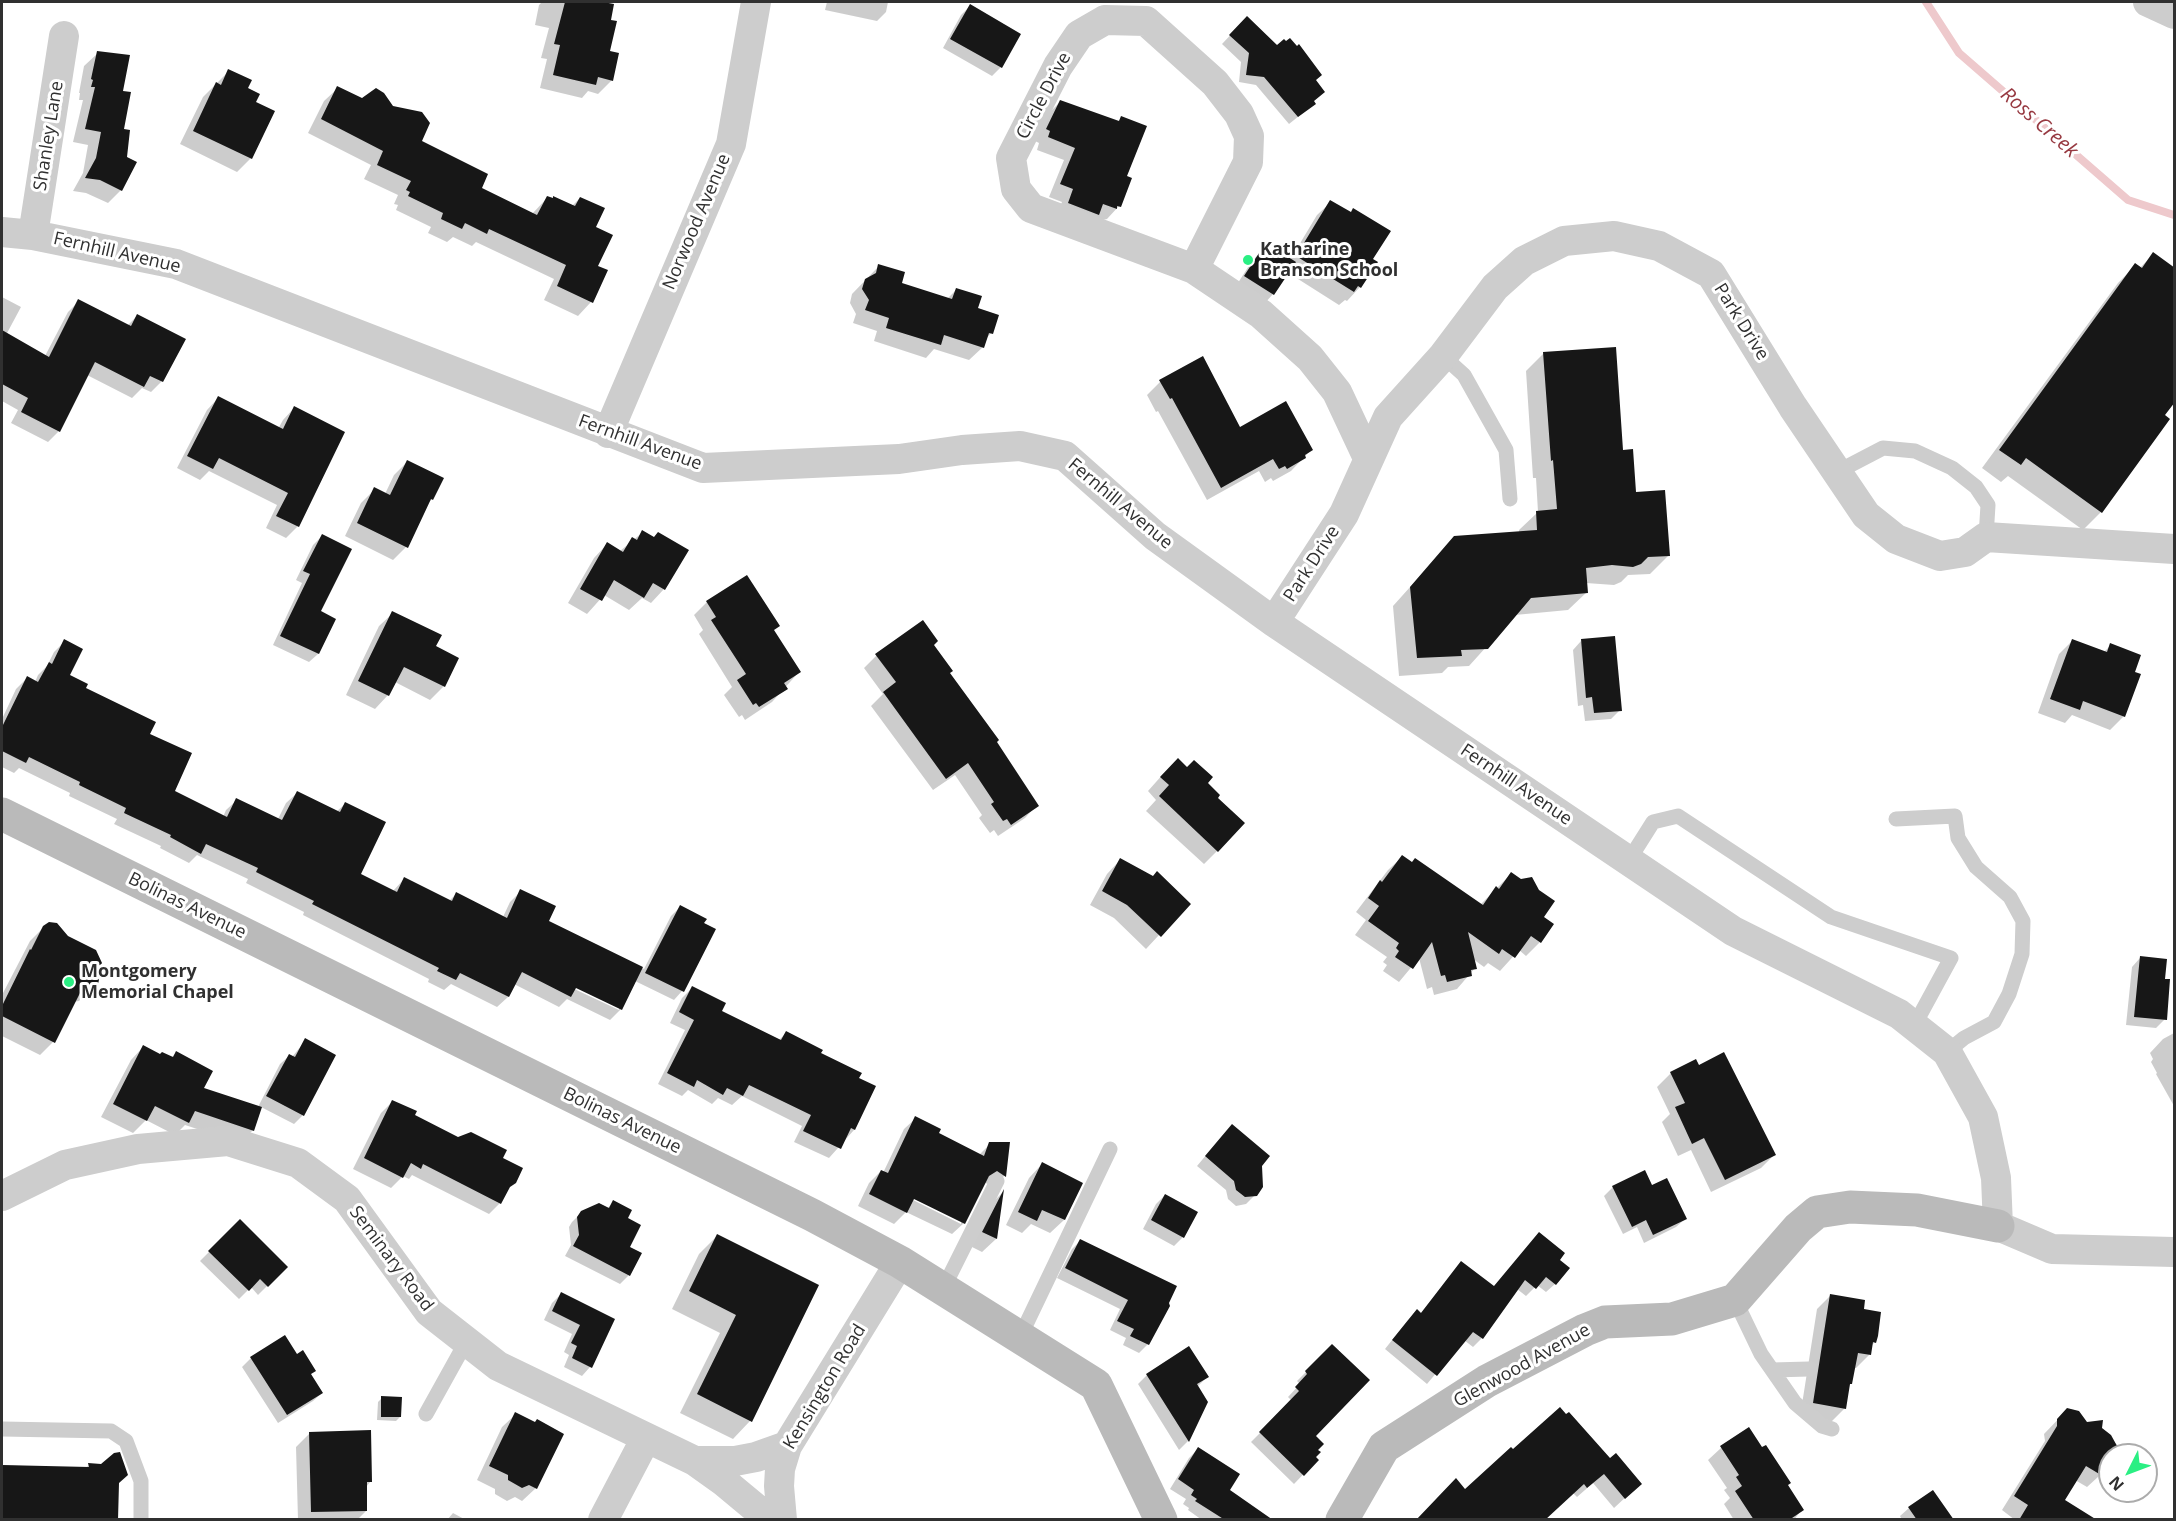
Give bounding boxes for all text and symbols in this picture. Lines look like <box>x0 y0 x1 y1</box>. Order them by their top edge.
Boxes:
street label: Circle Drive <box>1012 49 1076 143</box>
street label: Shanley Lane <box>30 80 68 192</box>
water label: Ross Creek <box>1995 83 2083 163</box>
street label: Norwood Avenue <box>659 151 735 293</box>
street label: Fernhill Avenue <box>51 228 183 278</box>
place label: Katharine Branson School <box>1260 239 1398 282</box>
marker: Katharine Branson School <box>1241 253 1255 267</box>
street label: Park Drive <box>1709 280 1773 364</box>
street label: Fernhill Avenue <box>575 411 705 475</box>
street label: Fernhill Avenue <box>1063 454 1177 554</box>
street label: Park Drive <box>1279 522 1345 606</box>
street label: Fernhill Avenue <box>1456 740 1576 830</box>
street label: Bolinas Avenue <box>125 868 249 944</box>
place label: Montgomery Memorial Chapel <box>81 961 234 1004</box>
marker: Montgomery Memorial Chapel <box>62 975 76 989</box>
street label: Bolinas Avenue <box>560 1083 684 1159</box>
street label: Seminary Road <box>344 1202 438 1316</box>
street label: Glenwood Avenue <box>1450 1320 1594 1412</box>
street label: Kensington Road <box>779 1321 871 1453</box>
north arrow <box>2098 1443 2158 1503</box>
text: N <box>2104 1472 2129 1496</box>

